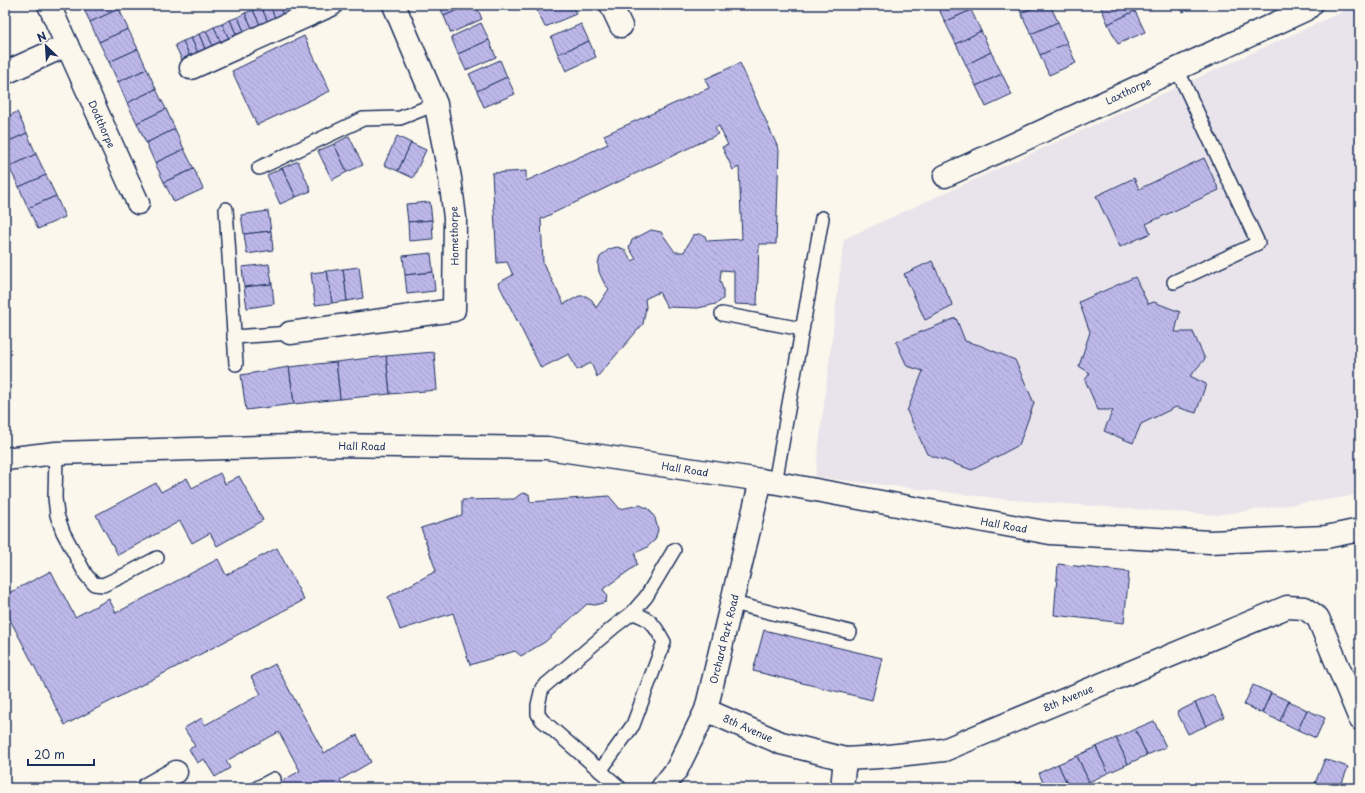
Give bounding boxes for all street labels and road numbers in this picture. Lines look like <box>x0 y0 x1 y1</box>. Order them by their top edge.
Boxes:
street label: Laxthorpe <box>1103 73 1153 108</box>
street label: Dodthorpe <box>85 98 120 150</box>
street label: Homethorpe <box>445 206 462 266</box>
street label: Hall Road <box>338 438 386 453</box>
street label: Hall Road <box>661 457 710 480</box>
street label: Hall Road <box>979 513 1029 536</box>
street label: Orchard Park Road <box>705 592 742 685</box>
street label: 8th Avenue <box>1040 680 1096 715</box>
street label: 8th Avenue <box>721 710 776 745</box>

